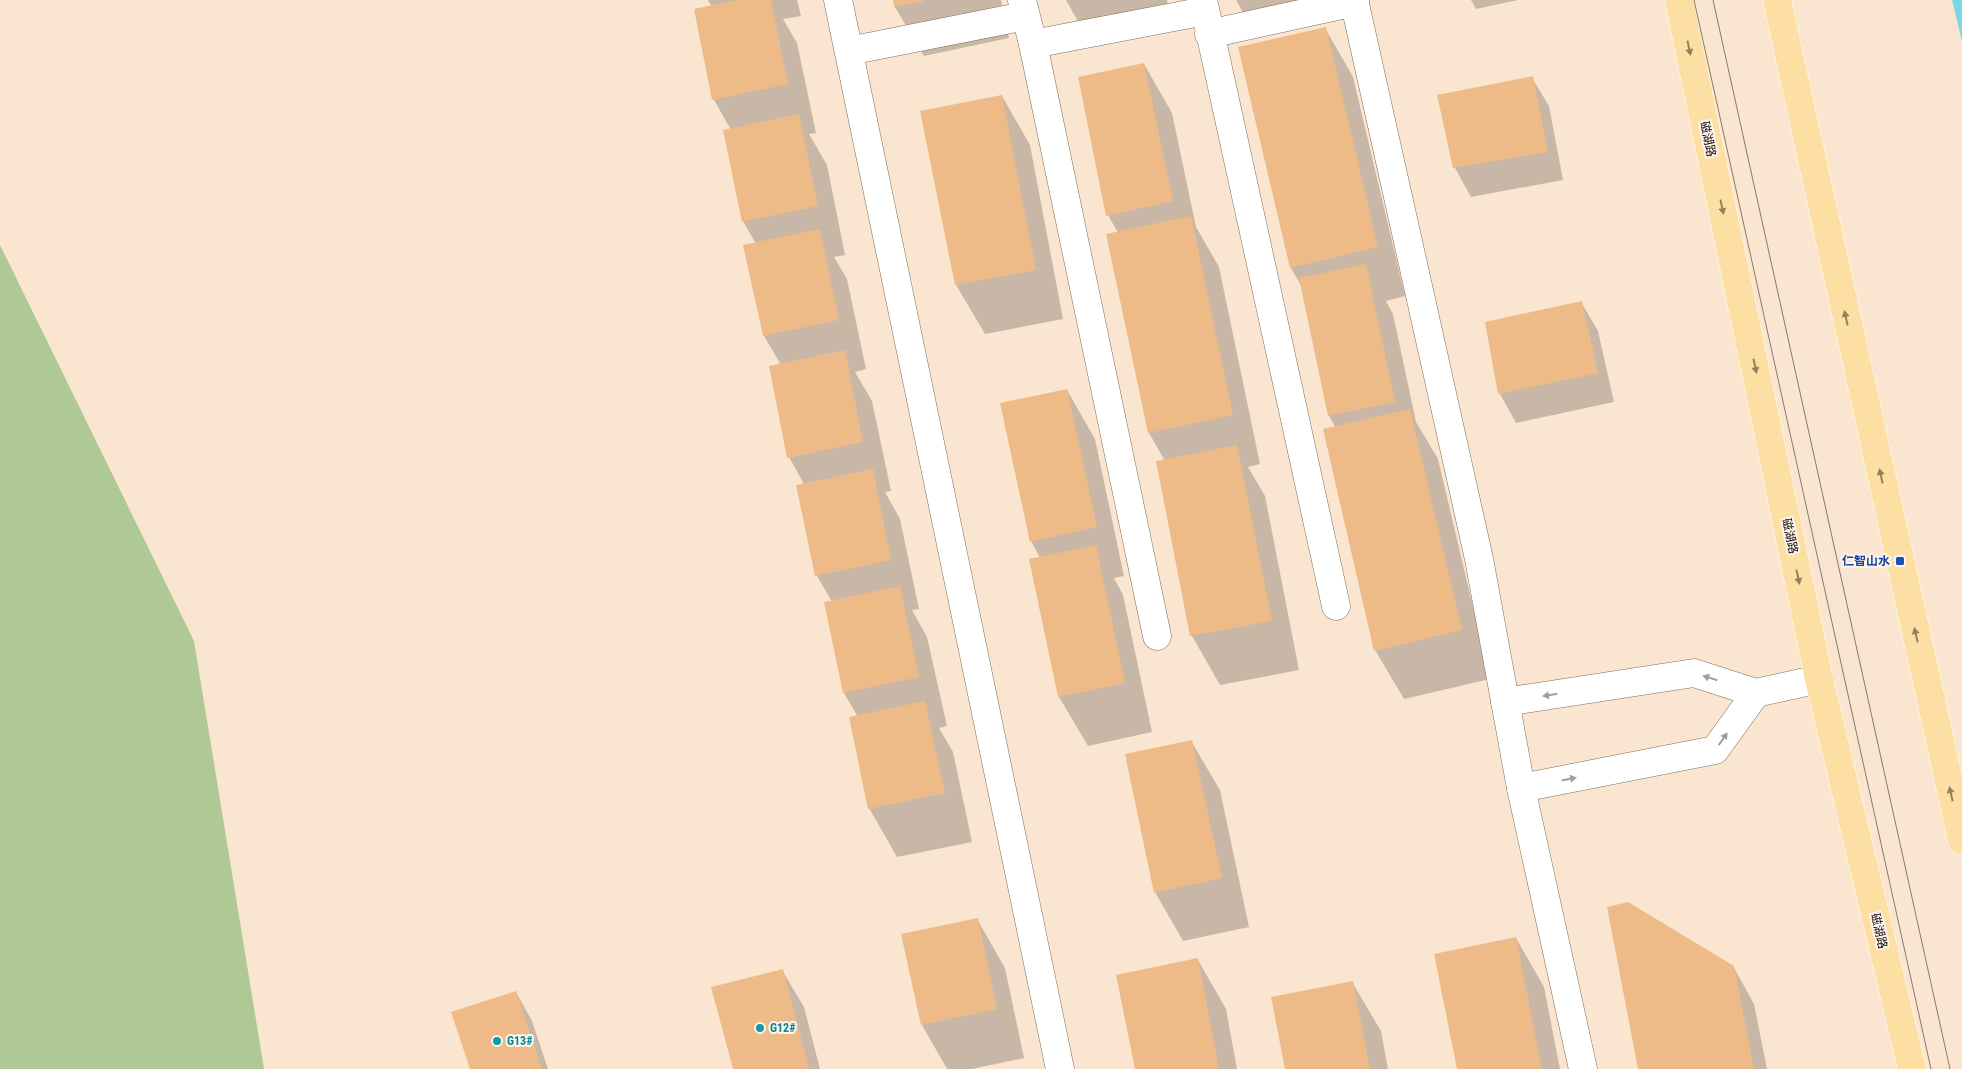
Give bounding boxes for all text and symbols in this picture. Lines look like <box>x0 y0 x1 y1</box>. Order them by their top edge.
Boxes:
one-way arrow <box>1685 40 1693 55</box>
street label: 磁湖路 <box>1697 120 1719 158</box>
one-way arrow <box>1718 199 1726 214</box>
one-way arrow <box>1842 310 1850 325</box>
one-way arrow <box>1751 358 1759 374</box>
one-way arrow <box>1877 469 1885 484</box>
street label: 磁湖路 <box>1779 517 1801 555</box>
place label: 仁智山水 <box>1842 554 1890 568</box>
marker: 仁智山水 <box>1894 555 1906 567</box>
one-way arrow <box>1795 569 1803 585</box>
one-way arrow <box>1912 628 1920 643</box>
one-way arrow <box>1702 673 1717 681</box>
one-way arrow <box>1541 691 1557 699</box>
one-way arrow <box>1718 732 1728 746</box>
one-way arrow <box>1562 774 1578 782</box>
one-way arrow <box>1947 786 1955 801</box>
street label: 磁湖路 <box>1868 912 1890 950</box>
place label: G12# <box>770 1021 796 1035</box>
marker: G12# <box>754 1022 766 1034</box>
place label: G13# <box>507 1034 533 1048</box>
marker: G13# <box>491 1035 503 1047</box>

